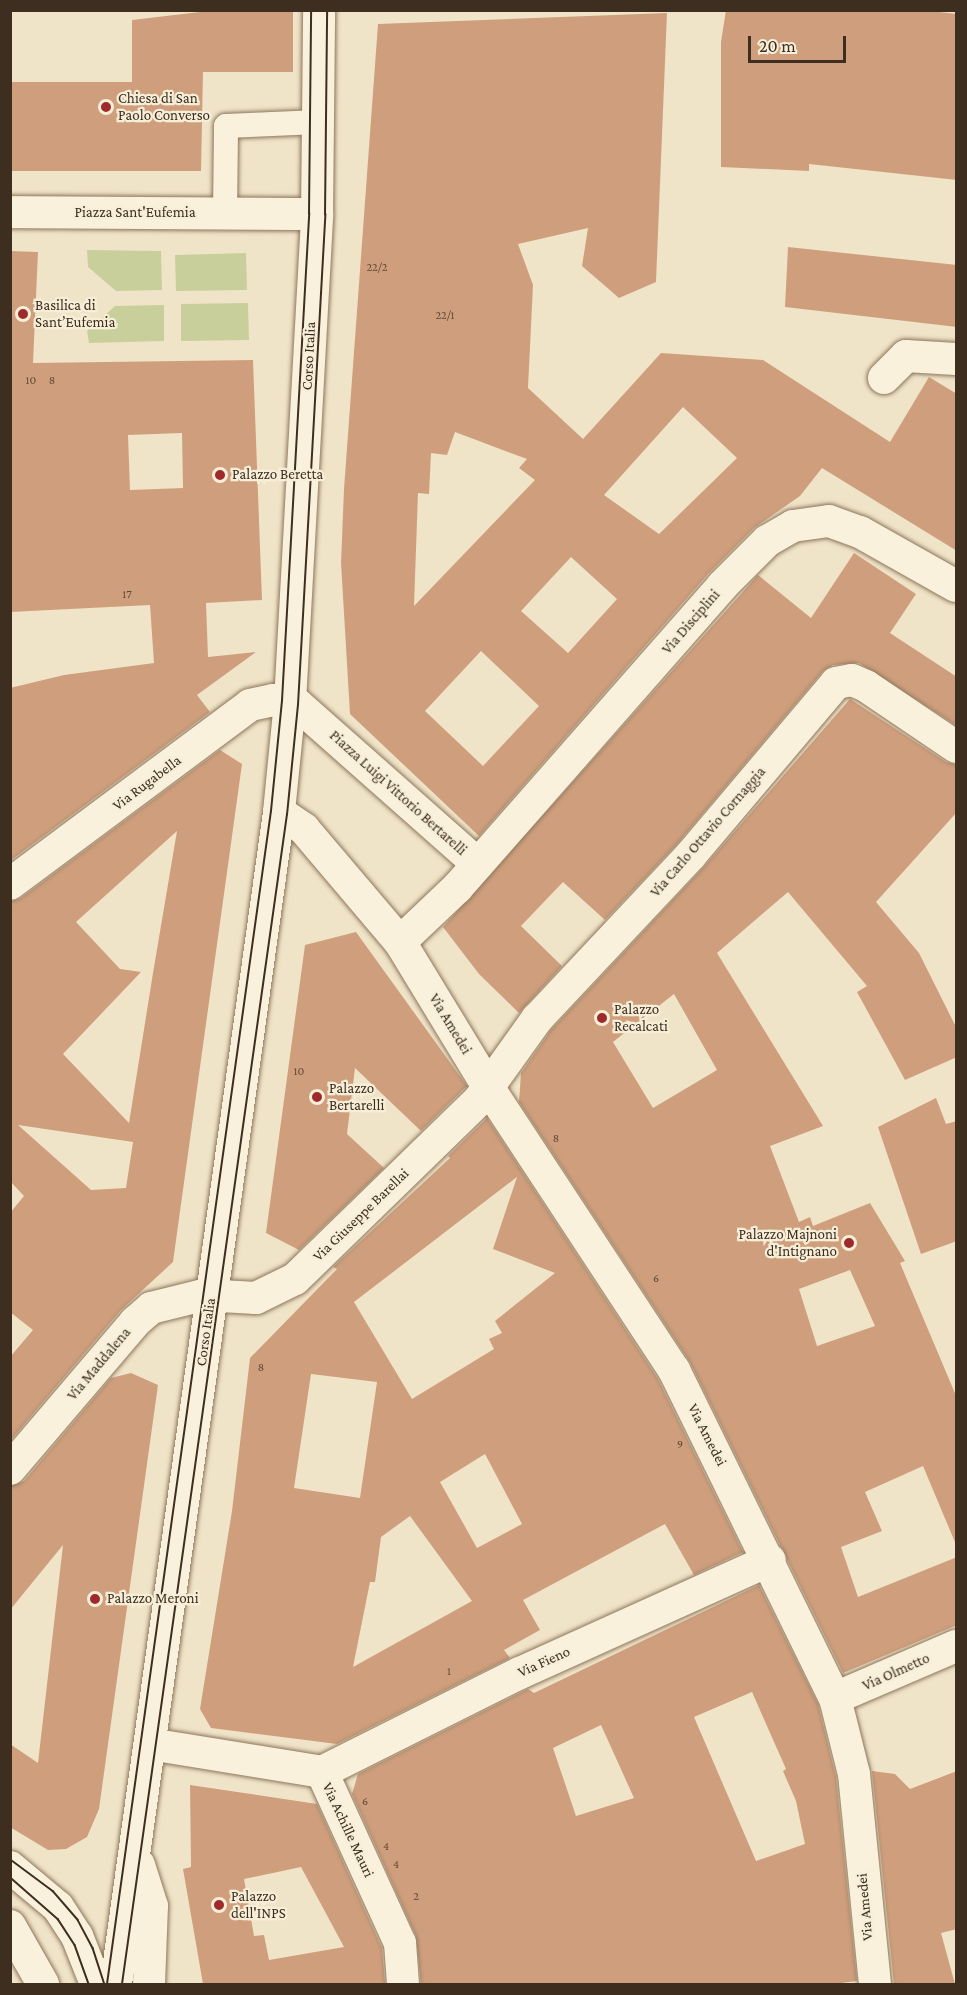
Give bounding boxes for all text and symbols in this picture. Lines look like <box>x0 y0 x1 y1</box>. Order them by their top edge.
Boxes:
scale bar <box>751 24 848 62</box>
text: 20 m <box>759 36 796 56</box>
place label: Chiesa di San Paolo Converso <box>118 89 210 124</box>
marker: Chiesa di San Paolo Converso <box>99 100 113 114</box>
street label: Piazza Sant'Eufemia <box>74 204 196 222</box>
house number: 22/2 <box>366 261 388 275</box>
place label: Basilica di Sant’Eufemia <box>35 296 115 331</box>
marker: Basilica di Sant’Eufemia <box>16 307 30 321</box>
house number: 22/1 <box>435 309 455 323</box>
street label: Corso Italia <box>298 321 320 391</box>
house number: 10 <box>26 374 36 388</box>
house number: 8 <box>49 374 55 388</box>
place label: Palazzo Beretta <box>232 466 323 484</box>
marker: Palazzo Beretta <box>213 468 227 482</box>
street label: Via Disciplini <box>658 586 724 658</box>
house number: 17 <box>122 588 132 602</box>
street label: Piazza Luigi Vittorio Bertarelli <box>326 727 470 859</box>
street label: Via Rugabella <box>109 751 185 815</box>
street label: Via Carlo Ottavio Cornaggia <box>646 763 770 901</box>
street label: Via Amedei <box>425 990 475 1058</box>
place label: Palazzo Recalcati <box>614 1000 668 1035</box>
marker: Palazzo Recalcati <box>595 1011 609 1025</box>
house number: 10 <box>294 1065 304 1079</box>
place label: Palazzo Bertarelli <box>329 1079 384 1114</box>
marker: Palazzo Bertarelli <box>310 1090 324 1104</box>
house number: 8 <box>553 1132 559 1146</box>
street label: Via Giuseppe Barellai <box>309 1165 413 1265</box>
place label: Palazzo Majnoni d'Intignano <box>738 1225 837 1260</box>
marker: Palazzo Majnoni d'Intignano <box>842 1236 856 1250</box>
house number: 6 <box>653 1272 659 1286</box>
street label: Corso Italia <box>192 1297 220 1367</box>
street label: Via Maddalena <box>63 1324 135 1404</box>
house number: 8 <box>258 1361 264 1375</box>
street label: Via Amedei <box>684 1401 730 1469</box>
house number: 9 <box>677 1438 683 1452</box>
place label: Palazzo Meroni <box>107 1590 199 1608</box>
marker: Palazzo Meroni <box>88 1592 102 1606</box>
street label: Via Fieno <box>515 1643 573 1681</box>
street label: Via Olmetto <box>859 1649 933 1695</box>
house number: 1 <box>447 1665 451 1679</box>
street label: Via Achille Mauri <box>318 1780 378 1880</box>
house number: 6 <box>362 1795 368 1809</box>
house number: 4 <box>383 1840 389 1854</box>
house number: 4 <box>393 1858 399 1872</box>
street label: Via Amedei <box>853 1873 877 1941</box>
place label: Palazzo dell'INPS <box>231 1887 286 1922</box>
house number: 2 <box>413 1890 419 1904</box>
marker: Palazzo dell'INPS <box>212 1898 226 1912</box>

